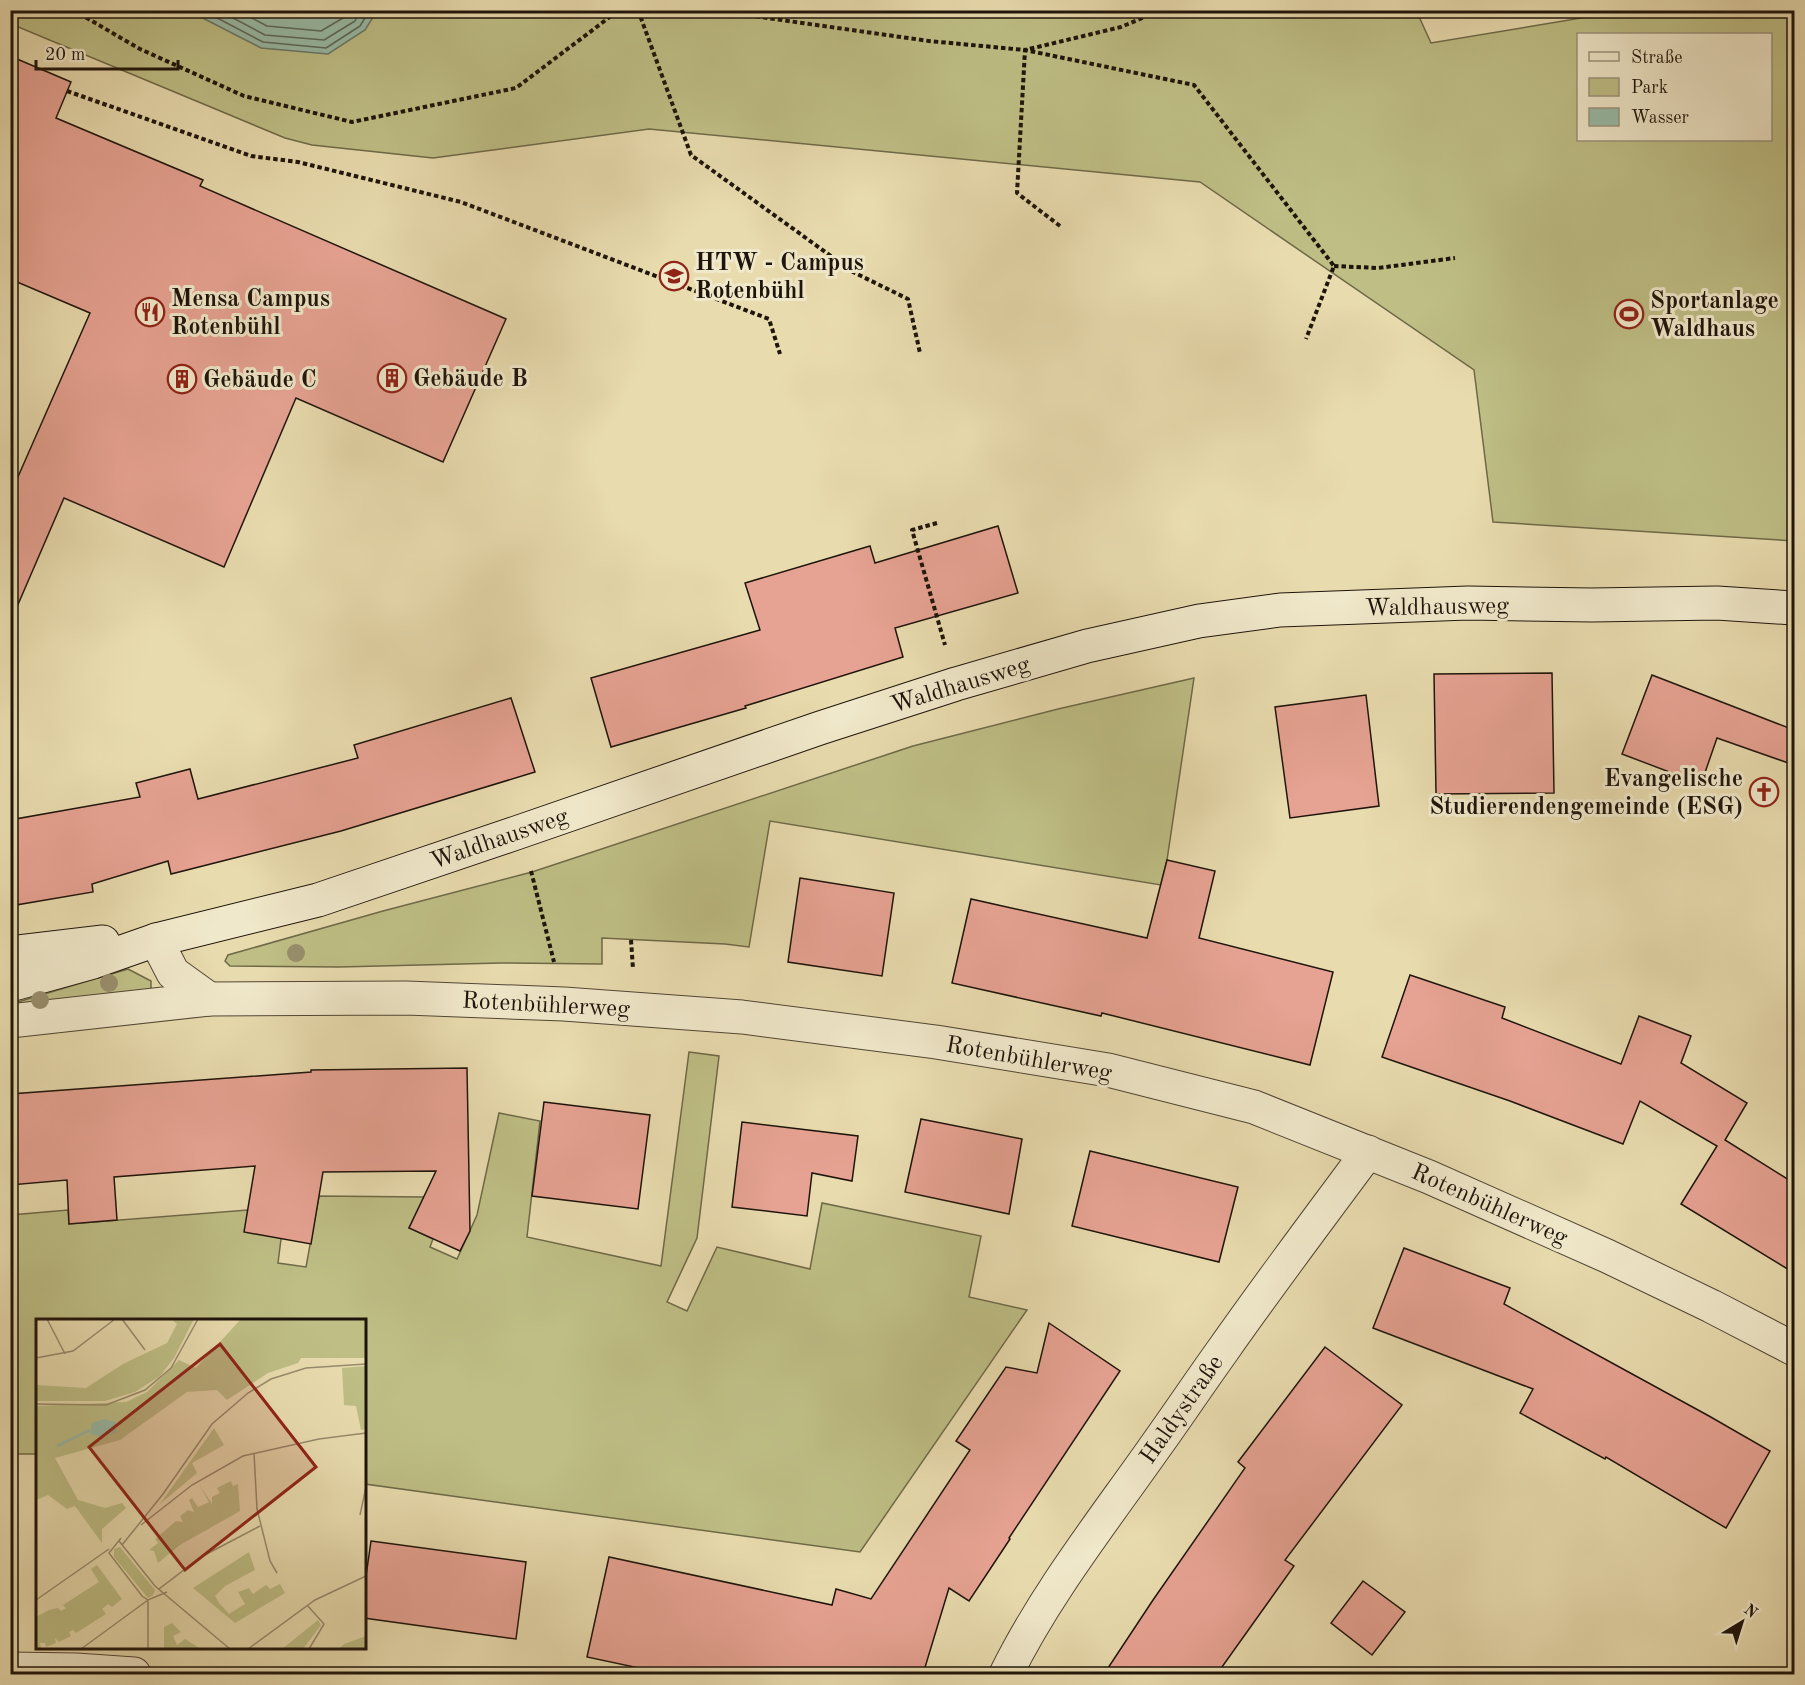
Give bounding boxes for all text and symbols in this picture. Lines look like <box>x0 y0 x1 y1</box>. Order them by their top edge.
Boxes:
scale bar <box>36 33 178 71</box>
legend <box>1577 33 1772 141</box>
text: 20 m <box>45 46 85 64</box>
text: Straße <box>1631 49 1682 67</box>
text: Park <box>1631 79 1668 97</box>
text: Wasser <box>1631 109 1690 127</box>
place label: HTW - Campus Rotenbühl <box>695 252 864 304</box>
school or university icon: HTW - Campus Rotenbühl <box>658 260 690 292</box>
place label: Mensa Campus Rotenbühl <box>171 288 330 340</box>
place label: Sportanlage Waldhaus <box>1650 290 1779 342</box>
restaurant icon: Mensa Campus Rotenbühl <box>134 296 166 328</box>
sports icon: Sportanlage Waldhaus <box>1613 298 1645 330</box>
building icon: Gebäude B <box>376 362 408 394</box>
building icon: Gebäude C <box>166 363 198 395</box>
place label: Gebäude B <box>413 368 528 392</box>
place label: Gebäude C <box>203 369 316 393</box>
street label: Waldhausweg <box>1365 595 1509 621</box>
street label: Waldhausweg <box>888 653 1033 718</box>
place label: Evangelische Studierendengemeinde (ESG) <box>1429 768 1743 820</box>
church icon: Evangelische Studierendengemeinde (ESG) <box>1748 776 1780 808</box>
street label: Waldhausweg <box>428 805 572 875</box>
street label: Rotenbühlerweg <box>461 990 631 1022</box>
street label: Rotenbühlerweg <box>944 1034 1114 1086</box>
street label: Rotenbühlerweg <box>1407 1161 1571 1251</box>
inset map <box>36 1319 366 1649</box>
street label: Haldystraße <box>1136 1351 1229 1469</box>
north arrow <box>1712 1592 1772 1652</box>
text: N <box>1740 1602 1760 1622</box>

